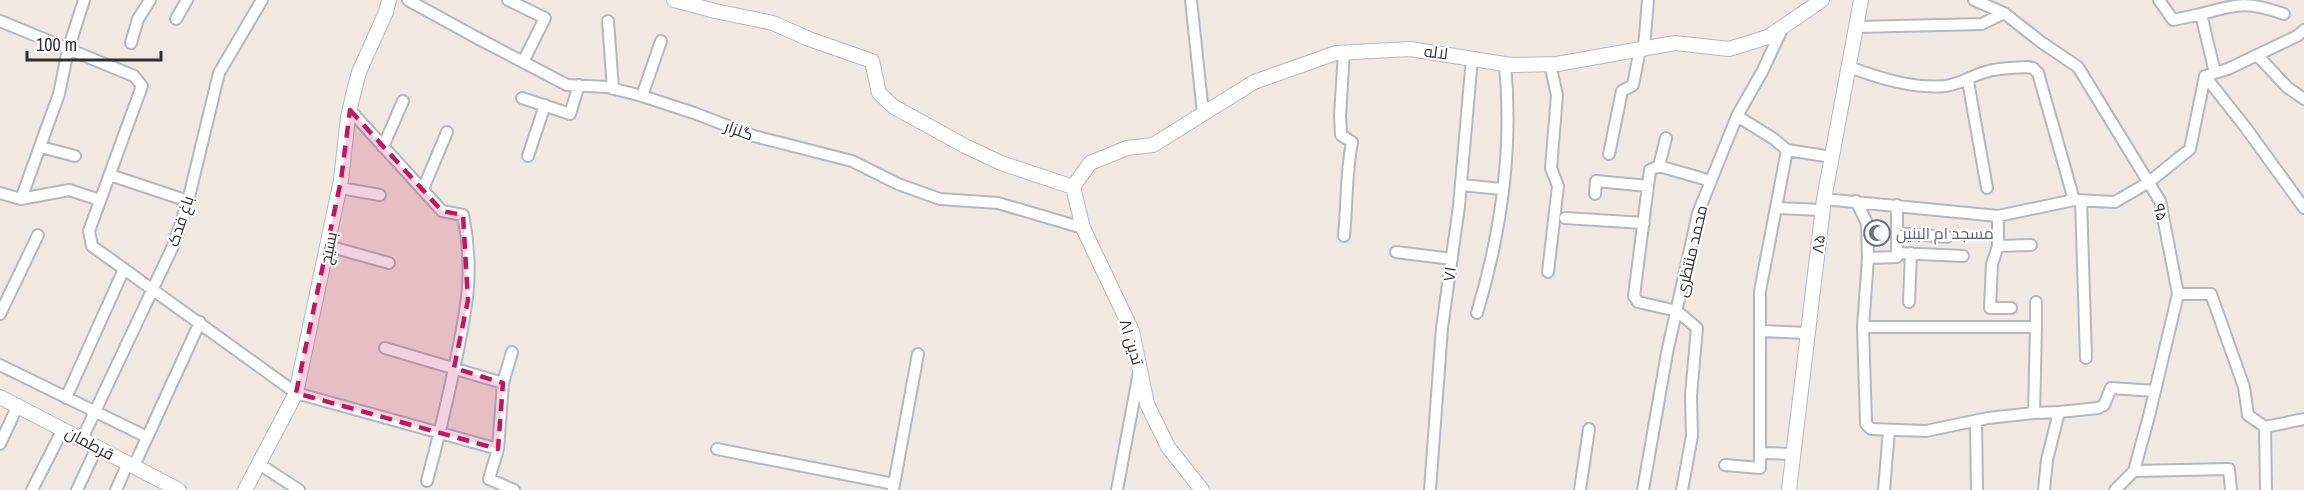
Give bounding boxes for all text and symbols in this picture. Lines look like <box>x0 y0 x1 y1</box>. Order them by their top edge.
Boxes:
scale bar <box>27 24 160 62</box>
text: 100 m <box>36 32 77 57</box>
street label: لاله <box>1423 40 1449 64</box>
street label: گلزار <box>721 114 756 145</box>
street label: باغ فدک <box>161 193 199 250</box>
street label: ۹۵ <box>2148 201 2174 223</box>
street label: محمد منتظری <box>1670 203 1712 299</box>
mosque icon: مسجد ام البنین <box>1862 218 1892 248</box>
place label: مسجد ام البنین <box>1896 222 1994 245</box>
street label: بسیج <box>314 230 343 266</box>
street label: ۸۵ <box>1806 233 1830 255</box>
street label: ۷۱ <box>1437 265 1461 283</box>
street label: تدین ۸۱ <box>1115 316 1150 368</box>
street label: قرطمان <box>62 421 118 465</box>

